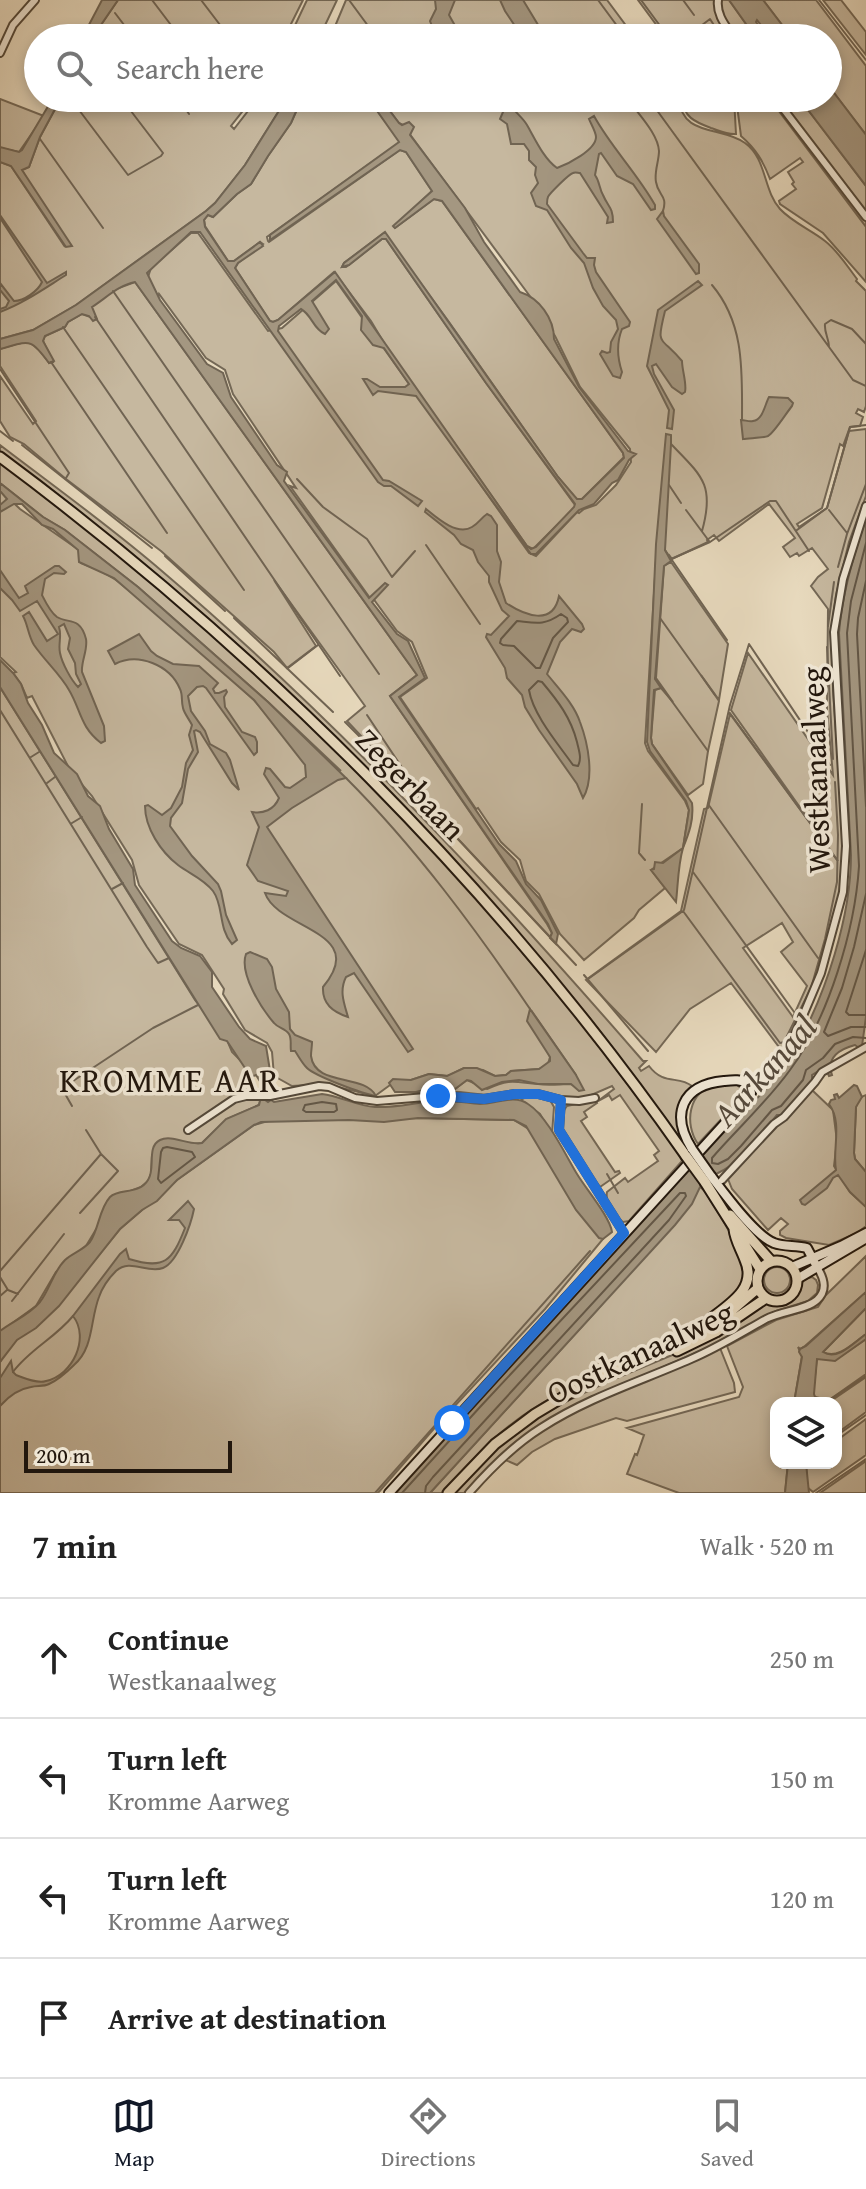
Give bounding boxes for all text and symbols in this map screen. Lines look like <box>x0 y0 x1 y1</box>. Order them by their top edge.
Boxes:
search box <box>24 24 842 112</box>
icon: search <box>52 46 96 90</box>
text: Search here <box>116 46 264 90</box>
street label: Westkanaalweg <box>788 666 842 874</box>
street label: Zegerbaan <box>345 717 477 851</box>
water label: Aarkanaal <box>700 1003 828 1138</box>
district label: KROMME AAR <box>59 1055 281 1104</box>
route end <box>420 1078 456 1114</box>
street label: Oostkanaalweg <box>539 1288 741 1416</box>
map controls <box>770 1397 842 1469</box>
button: layers <box>770 1397 842 1469</box>
route start <box>434 1405 470 1441</box>
scale bar <box>24 1437 232 1473</box>
text: 200 m <box>36 1439 91 1471</box>
text: 7 min <box>32 1521 117 1570</box>
text: Walk · 520 m <box>700 1526 834 1565</box>
text: Continue <box>108 1617 229 1661</box>
icon: ahead <box>32 1636 76 1680</box>
text: 250 m <box>769 1639 834 1678</box>
text: Westkanaalweg <box>108 1661 276 1700</box>
text: Turn left <box>108 1737 227 1781</box>
icon: left <box>32 1756 76 1800</box>
text: 150 m <box>769 1759 834 1798</box>
text: Kromme Aarweg <box>108 1781 289 1820</box>
text: Turn left <box>108 1857 227 1901</box>
icon: left <box>32 1876 76 1920</box>
text: 120 m <box>769 1879 834 1918</box>
text: Kromme Aarweg <box>108 1901 289 1940</box>
icon: arrive <box>32 1996 76 2040</box>
text: Arrive at destination <box>108 1996 386 2040</box>
tab: Map <box>112 2094 156 2174</box>
tab: Directions <box>381 2094 476 2174</box>
tab: Saved <box>700 2094 754 2174</box>

